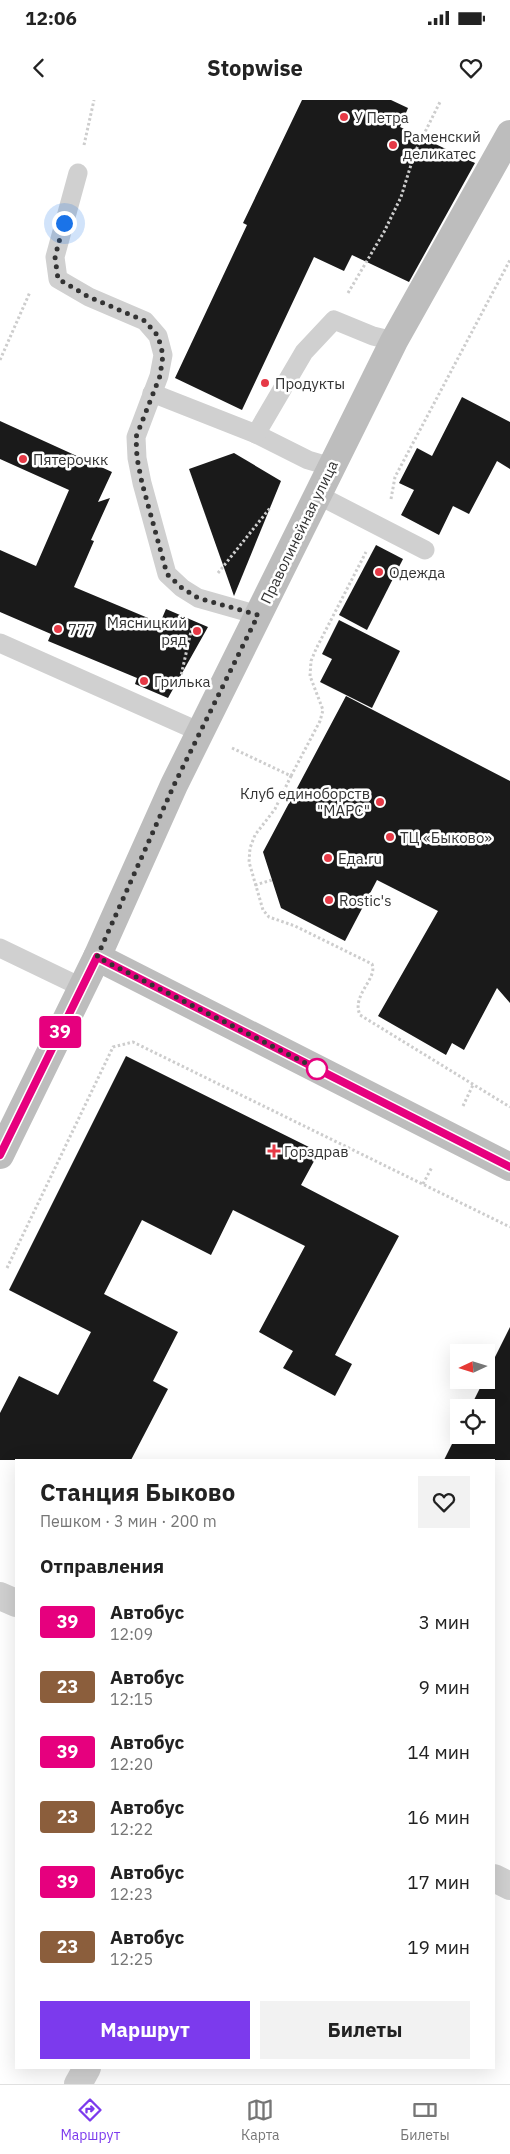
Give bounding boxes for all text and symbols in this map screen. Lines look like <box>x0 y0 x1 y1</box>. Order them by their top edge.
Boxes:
text: 12:06 <box>25 6 77 30</box>
text: Stopwise <box>207 53 303 82</box>
icon: back <box>25 54 53 82</box>
icon: heart <box>457 54 485 82</box>
place label: У Петра <box>354 108 409 127</box>
marker: У Петра <box>338 111 350 123</box>
place label: Раменский деликатес <box>403 127 481 163</box>
marker: Раменский деликатес <box>387 139 399 151</box>
your location <box>52 211 77 236</box>
place label: Продукты <box>275 374 345 393</box>
marker: Продукты <box>259 377 271 389</box>
place label: Пятерочкк <box>33 450 108 469</box>
marker: Пятерочкк <box>17 453 29 465</box>
street label: Праволинейная улица <box>256 457 342 607</box>
place label: Одежда <box>389 563 445 582</box>
marker: Одежда <box>373 566 385 578</box>
place label: Мясницкий ряд <box>107 613 187 649</box>
place label: 777 <box>68 620 95 639</box>
marker: 777 <box>52 623 64 635</box>
marker: Мясницкий ряд <box>191 625 203 637</box>
place label: Грилька <box>154 672 211 691</box>
marker: Грилька <box>138 675 150 687</box>
place label: Клуб единоборств "МАРС" <box>240 784 370 820</box>
marker: Клуб единоборств "МАРС" <box>374 796 386 808</box>
place label: ТЦ «Быково» <box>400 828 492 847</box>
marker: ТЦ «Быково» <box>384 831 396 843</box>
place label: Еда.ru <box>338 849 382 868</box>
marker: Еда.ru <box>322 852 334 864</box>
place label: Rostic's <box>339 891 391 910</box>
marker: Rostic's <box>323 894 335 906</box>
line badge: 39 <box>38 1016 82 1048</box>
text: 39 <box>49 1020 71 1043</box>
unlabelled marker <box>306 1058 328 1080</box>
place label: Горздрав <box>284 1142 349 1161</box>
marker: Горздрав <box>268 1145 280 1157</box>
north arrow <box>450 1344 495 1389</box>
map controls <box>450 1344 495 1444</box>
button: locate <box>450 1399 495 1444</box>
text: Станция Быково <box>40 1476 235 1508</box>
button: heart <box>418 1476 470 1528</box>
text: Пешком · 3 мин · 200 m <box>40 1511 217 1531</box>
text: Отправления <box>40 1554 164 1578</box>
text: Автобус <box>110 1600 184 1624</box>
text: 39 <box>57 1610 78 1633</box>
text: 3 мин <box>419 1610 470 1634</box>
text: 12:09 <box>110 1624 153 1644</box>
text: Автобус <box>110 1665 184 1689</box>
text: 23 <box>57 1675 78 1698</box>
text: 9 мин <box>419 1675 470 1699</box>
text: 12:15 <box>110 1689 153 1709</box>
text: Автобус <box>110 1730 184 1754</box>
text: 39 <box>57 1740 78 1763</box>
text: 14 мин <box>407 1740 470 1764</box>
text: 12:20 <box>110 1754 153 1774</box>
text: Автобус <box>110 1795 184 1819</box>
text: 23 <box>57 1805 78 1828</box>
text: 16 мин <box>407 1805 470 1829</box>
text: 12:22 <box>110 1819 153 1839</box>
text: Автобус <box>110 1860 184 1884</box>
text: 39 <box>57 1870 78 1893</box>
text: 17 мин <box>407 1870 470 1894</box>
text: 12:23 <box>110 1884 153 1904</box>
text: Автобус <box>110 1925 184 1949</box>
text: 23 <box>57 1935 78 1958</box>
text: 19 мин <box>407 1935 470 1959</box>
text: 12:25 <box>110 1949 153 1969</box>
button: Маршрут <box>40 2001 250 2059</box>
button: Билеты <box>260 2001 470 2059</box>
tab: Маршрут <box>60 2096 120 2144</box>
tab: Карта <box>241 2096 280 2144</box>
tab: Билеты <box>400 2096 450 2144</box>

